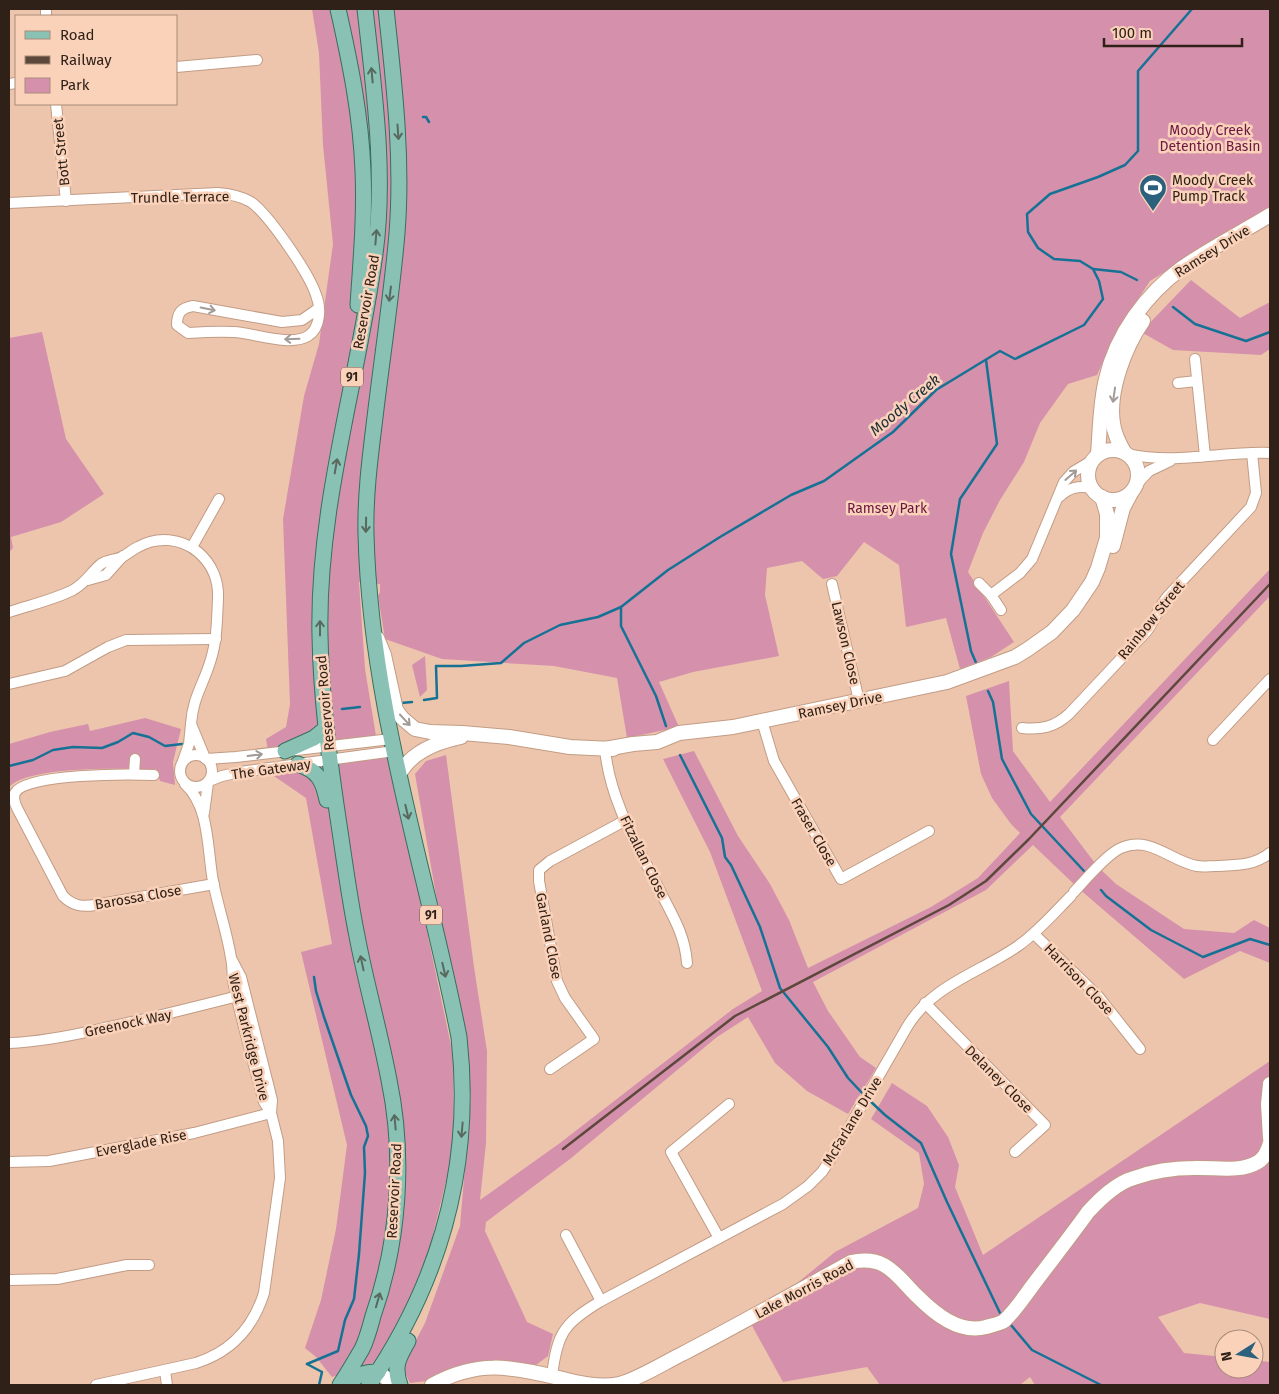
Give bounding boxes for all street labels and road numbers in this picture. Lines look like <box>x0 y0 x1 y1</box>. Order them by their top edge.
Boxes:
street label: Bott Street <box>49 116 74 187</box>
street label: Trundle Terrace <box>131 188 229 207</box>
street label: Ramsey Drive <box>1172 222 1253 281</box>
street label: Reservoir Road <box>350 253 383 351</box>
road number: 91 <box>341 368 363 387</box>
street label: Rainbow Street <box>1114 577 1189 663</box>
street label: Lawson Close <box>828 600 863 686</box>
street label: Reservoir Road <box>313 654 338 751</box>
street label: Ramsey Drive <box>797 688 884 723</box>
street label: The Gateway <box>230 756 312 783</box>
street label: Fraser Close <box>787 795 840 869</box>
street label: Fitzallan Close <box>616 813 671 902</box>
street label: Barossa Close <box>94 882 183 913</box>
street label: Garland Close <box>532 891 565 981</box>
road number: 91 <box>420 906 442 924</box>
street label: Harrison Close <box>1040 940 1117 1019</box>
street label: West Parkridge Drive <box>224 972 273 1103</box>
street label: Greenock Way <box>83 1006 173 1041</box>
street label: Delaney Close <box>961 1042 1036 1117</box>
street label: McFarlane Drive <box>819 1074 886 1169</box>
street label: Everglade Rise <box>94 1126 188 1161</box>
street label: Reservoir Road <box>384 1143 405 1239</box>
street label: Lake Morris Road <box>752 1256 856 1323</box>

